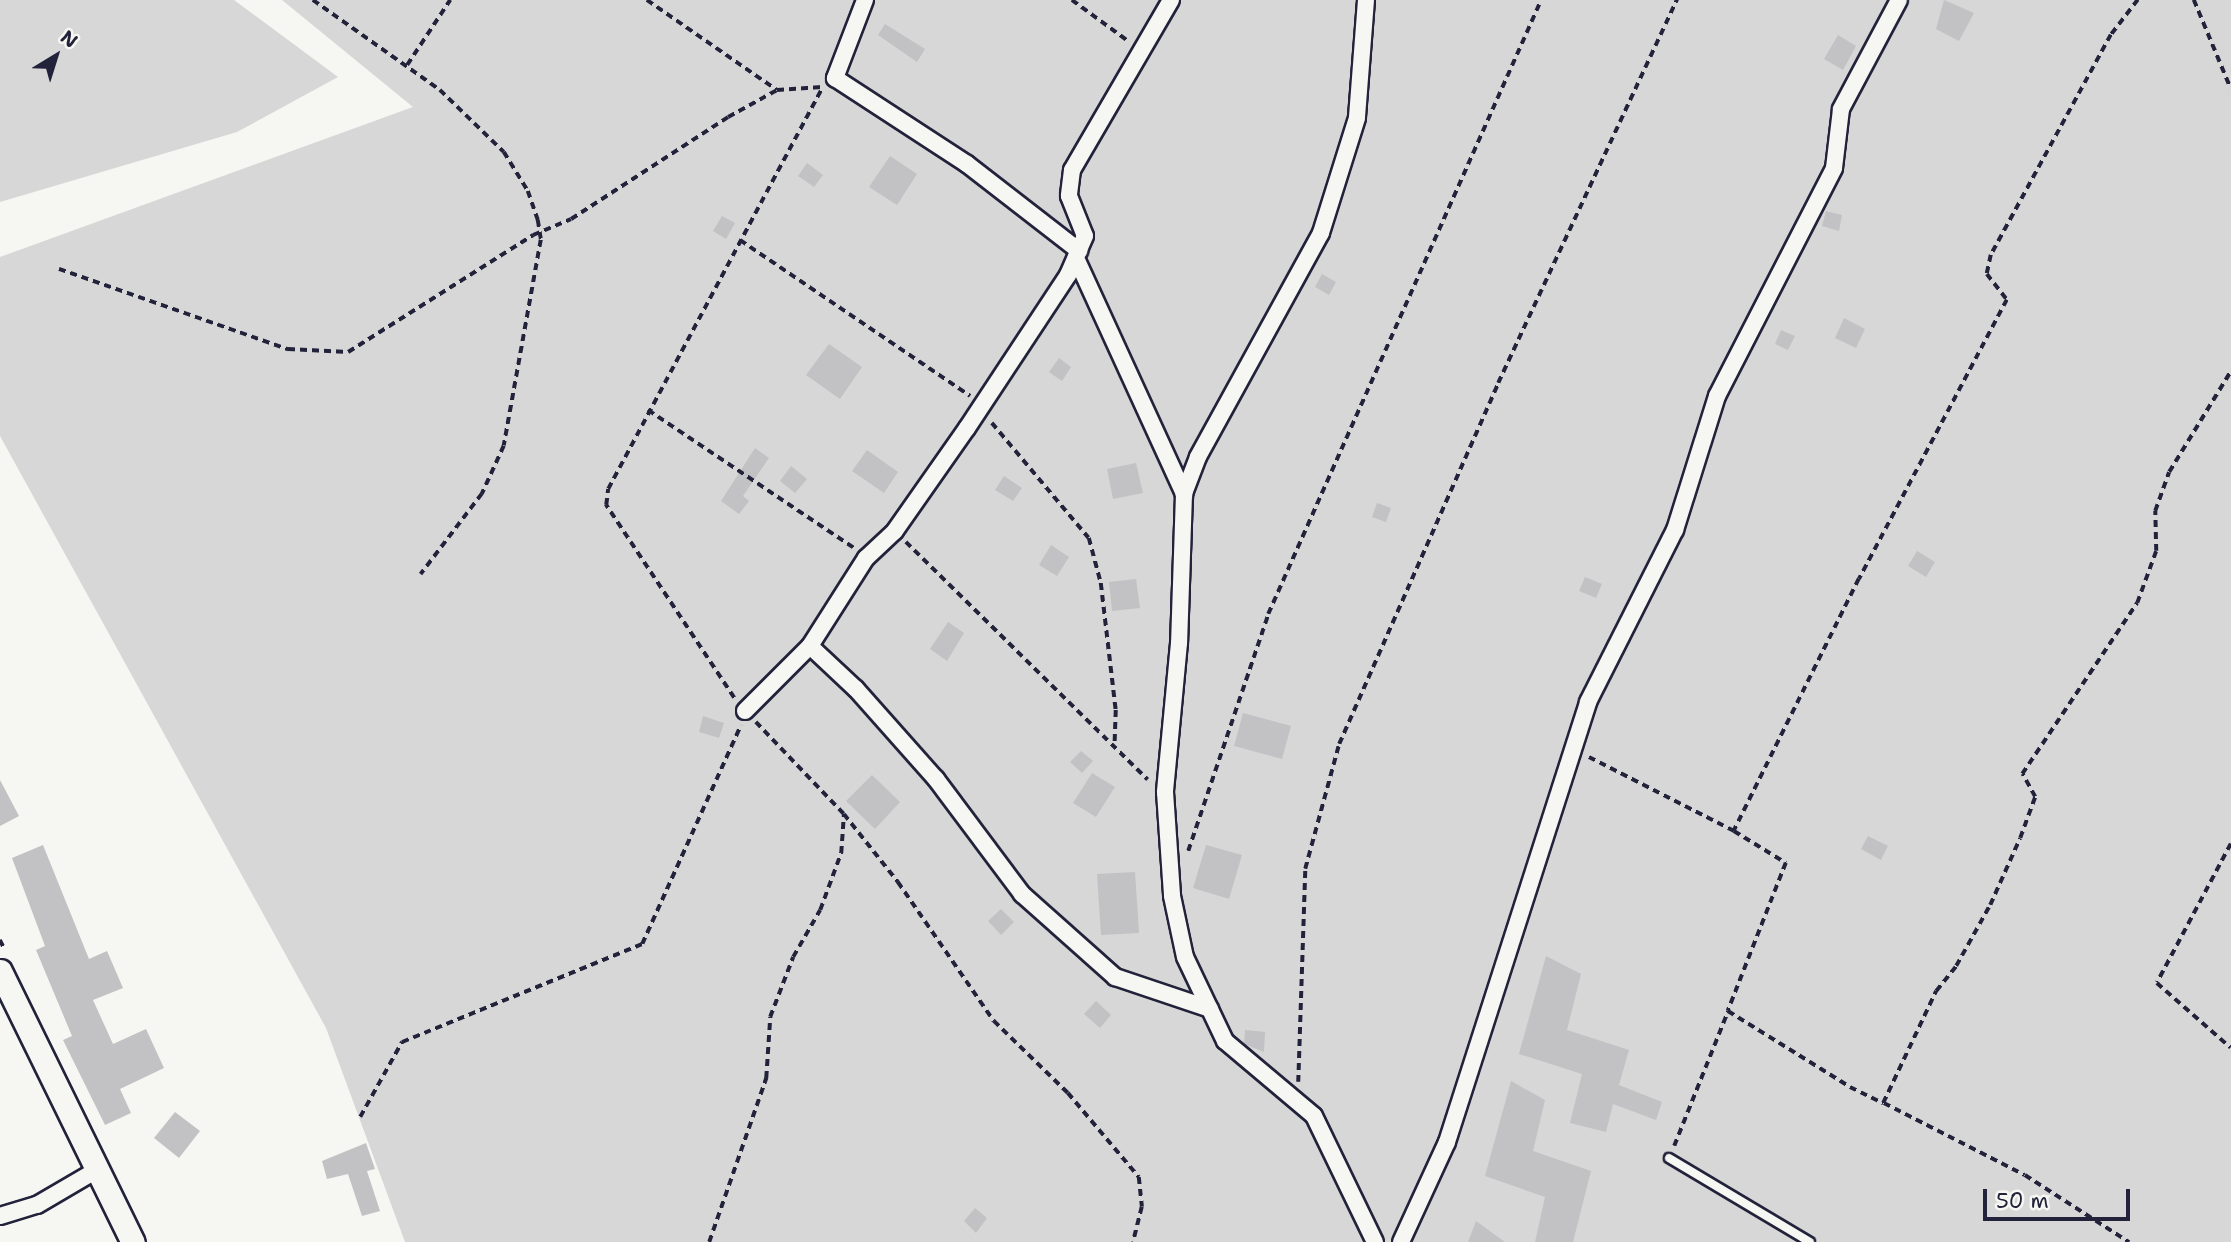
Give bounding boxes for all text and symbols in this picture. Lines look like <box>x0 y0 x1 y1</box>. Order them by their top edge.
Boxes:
north arrow <box>21 21 91 91</box>
text: N <box>56 25 83 54</box>
scale bar <box>1986 1176 2133 1220</box>
text: 50 m <box>1996 1187 2049 1215</box>

